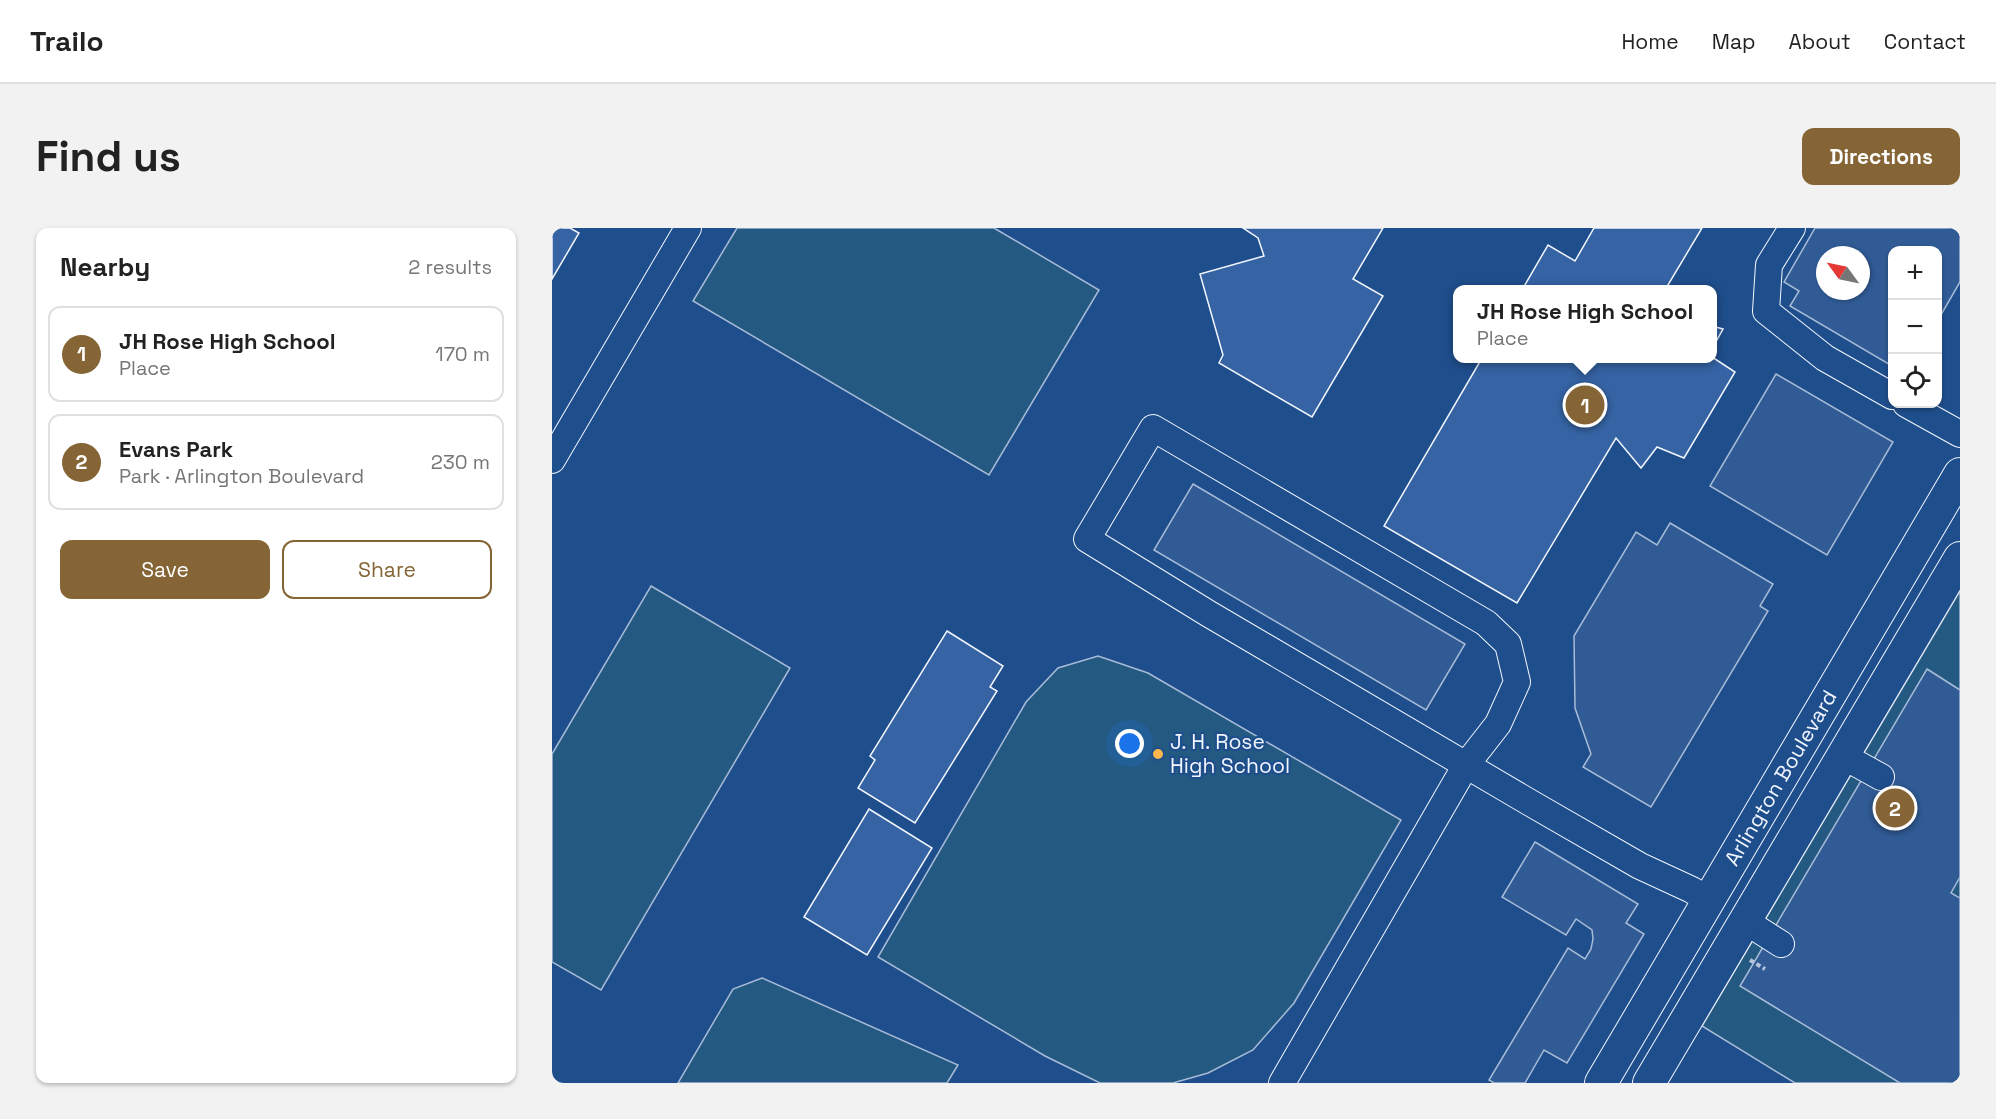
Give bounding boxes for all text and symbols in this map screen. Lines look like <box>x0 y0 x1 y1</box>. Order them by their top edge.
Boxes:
text: Trailo <box>30 23 104 59</box>
text: Home <box>1621 28 1679 55</box>
text: Map <box>1712 28 1756 55</box>
text: About <box>1789 28 1851 55</box>
text: Contact <box>1884 28 1966 55</box>
button: Directions <box>1802 128 1960 185</box>
text: Find us <box>36 130 181 183</box>
north arrow <box>1816 246 1870 300</box>
map controls <box>1888 246 1942 408</box>
button: + <box>1888 246 1942 300</box>
text: Nearby <box>60 250 150 284</box>
text: 2 results <box>408 254 492 280</box>
popup <box>1453 285 1717 363</box>
text: JH Rose High School <box>1477 297 1693 325</box>
button: − <box>1888 300 1942 354</box>
text: Place <box>1477 325 1529 351</box>
text: JH Rose High School <box>119 327 336 355</box>
text: 1 <box>77 341 86 367</box>
text: 170 m <box>435 341 490 367</box>
button: locate <box>1888 354 1942 408</box>
text: Place <box>119 355 171 381</box>
pin: 1 <box>1566 382 1604 428</box>
text: Evans Park <box>119 435 233 463</box>
text: 2 <box>76 449 87 475</box>
text: 230 m <box>431 449 490 475</box>
text: Park · Arlington Boulevard <box>119 463 364 489</box>
button: Save <box>60 540 270 599</box>
button: Share <box>282 540 492 599</box>
street label: Arlington Boulevard <box>1718 685 1843 871</box>
place label: J. H. Rose High School <box>1170 728 1290 779</box>
your location <box>1115 729 1144 758</box>
marker: J. H. Rose High School <box>1151 747 1165 761</box>
pin: 2 <box>1876 786 1914 830</box>

